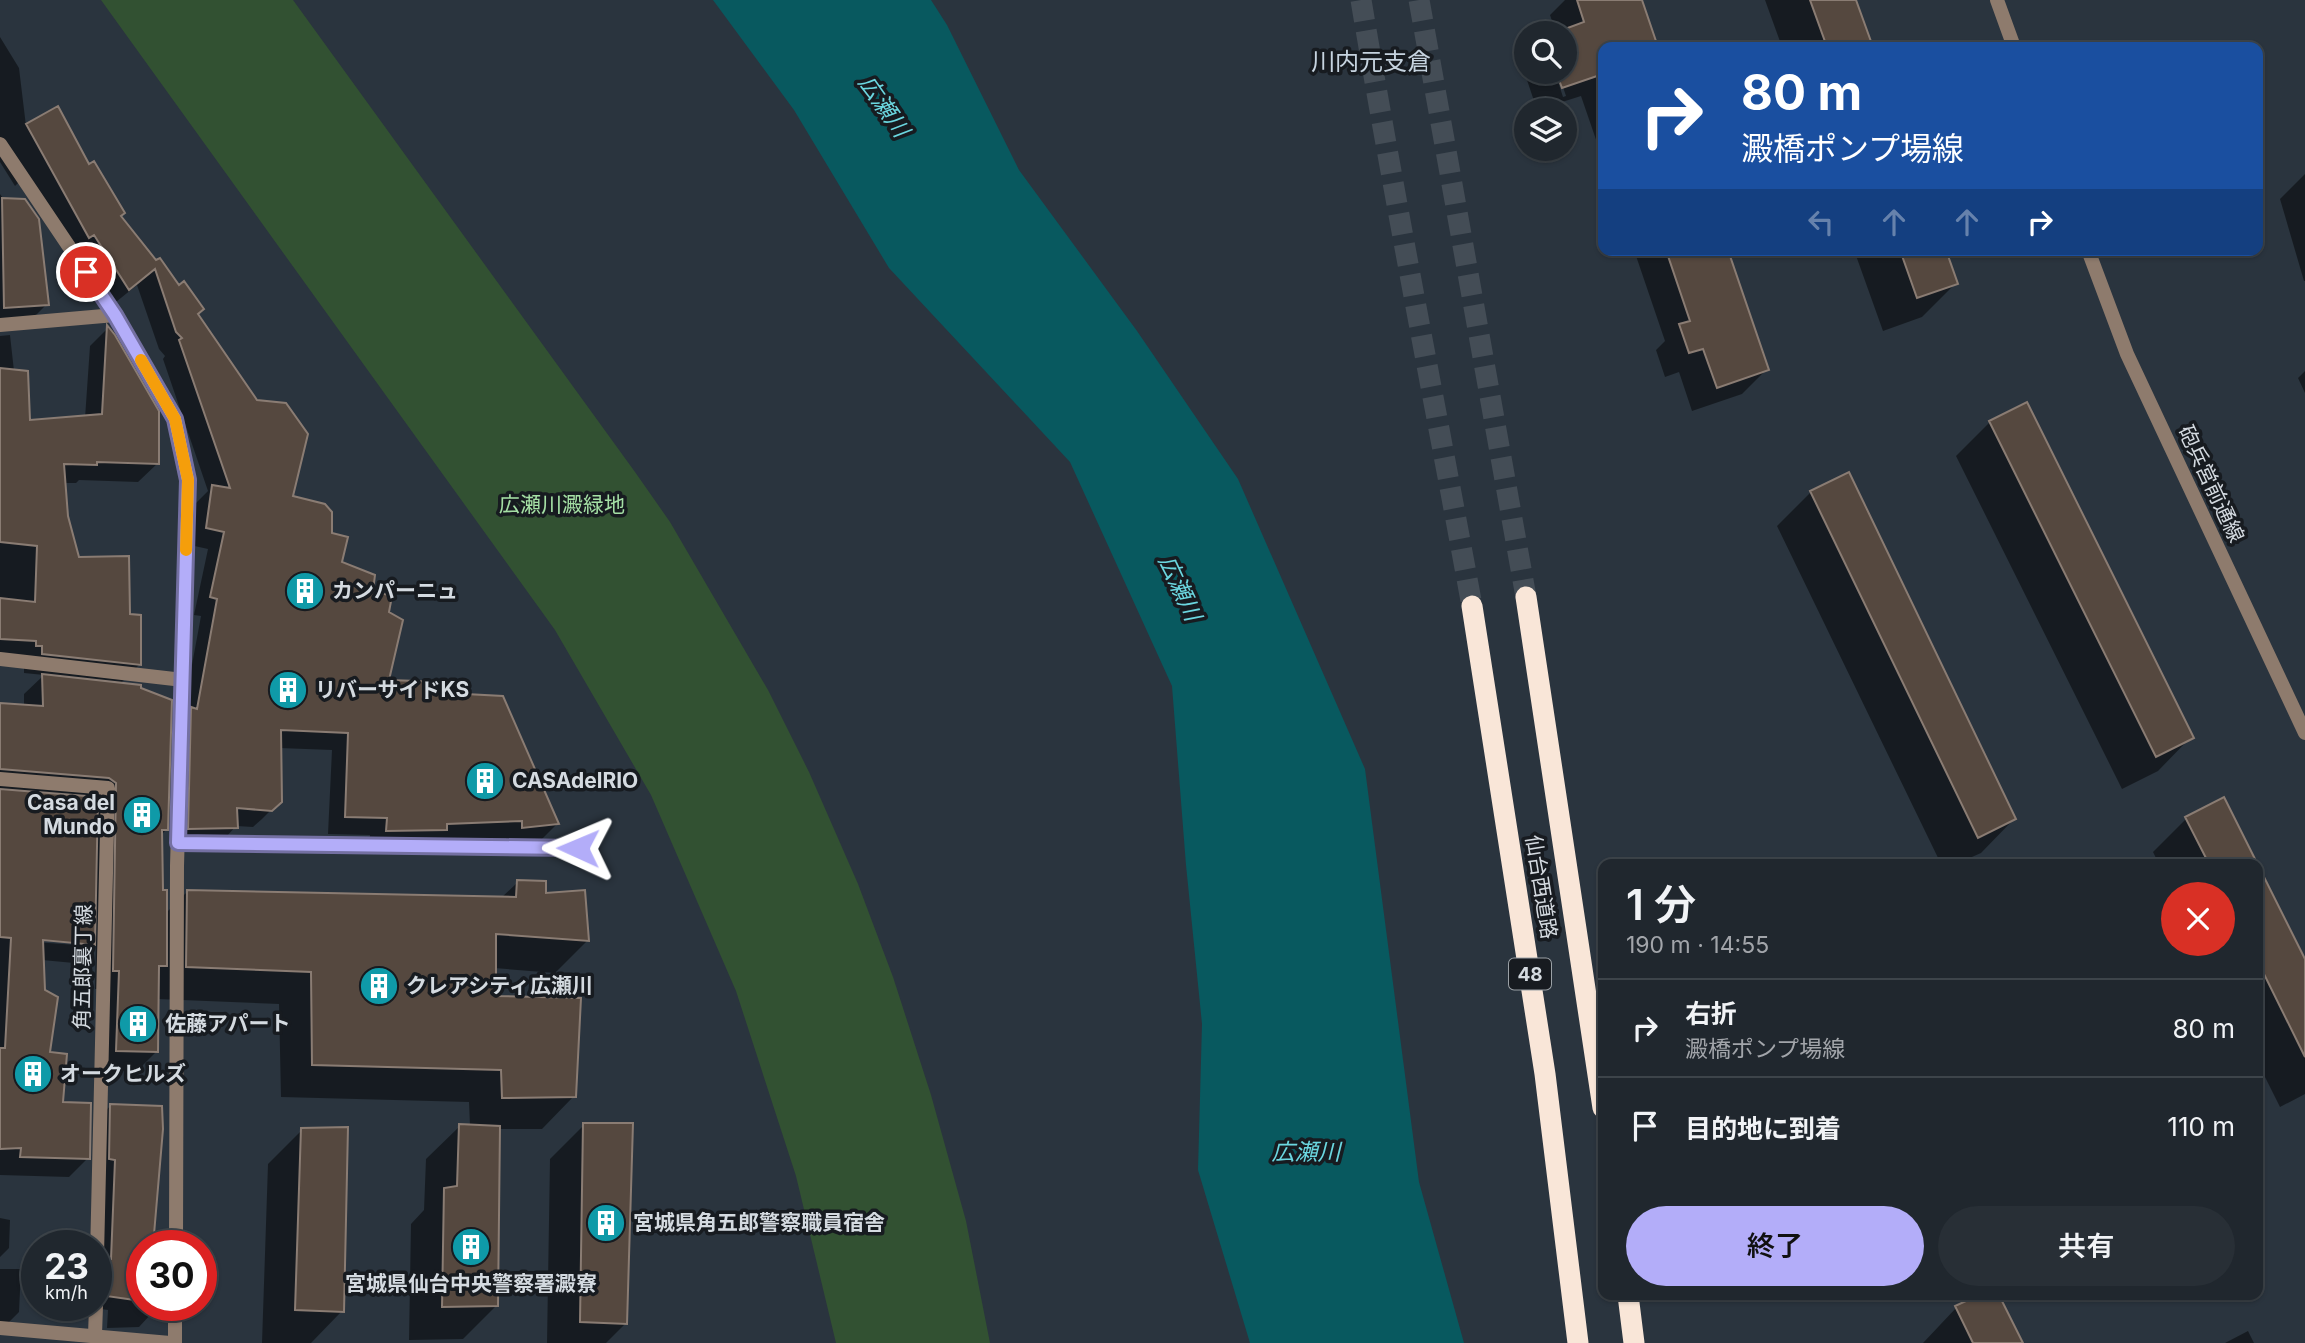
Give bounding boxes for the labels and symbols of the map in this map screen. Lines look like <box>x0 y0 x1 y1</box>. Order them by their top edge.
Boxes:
district label: 川内元支倉 <box>1311 47 1431 76</box>
water label: 広瀬川 <box>853 70 917 145</box>
pin <box>56 242 116 302</box>
street label: 砲兵営前通線 <box>2173 421 2249 546</box>
park label: 広瀬川澱緑地 <box>499 492 625 517</box>
water label: 広瀬川 <box>1153 551 1209 628</box>
building icon: カンパーニュ <box>284 570 326 612</box>
place label: カンパーニュ <box>332 578 458 603</box>
building icon: リバーサイドKS <box>267 669 309 711</box>
place label: リバーサイドKS <box>315 677 469 702</box>
building icon: CASAdelRIO <box>464 760 506 802</box>
place label: CASAdelRIO <box>512 768 638 793</box>
place label: Casa del Mundo <box>27 790 115 839</box>
building icon: Casa del Mundo <box>121 794 163 836</box>
position arrow <box>541 811 615 885</box>
street label: 仙台西道路 <box>1521 833 1562 941</box>
street label: 角五郎裏丁線 <box>69 904 96 1030</box>
road number: 48 <box>1509 958 1551 990</box>
building icon: クレアシティ広瀬川 <box>358 965 400 1007</box>
place label: クレアシティ広瀬川 <box>406 973 593 998</box>
building icon: 佐藤アパート <box>117 1003 159 1045</box>
place label: 佐藤アパート <box>165 1011 291 1036</box>
building icon: オークヒルズ <box>12 1053 54 1095</box>
place label: オークヒルズ <box>60 1061 186 1086</box>
water label: 広瀬川 <box>1272 1138 1344 1166</box>
building icon: 宮城県角五郎警察職員宿舎 <box>585 1202 627 1244</box>
place label: 宮城県角五郎警察職員宿舎 <box>633 1210 885 1235</box>
building icon: 宮城県仙台中央警察署澱寮 <box>450 1226 492 1268</box>
speed limit sign: 30 <box>126 1230 217 1321</box>
place label: 宮城県仙台中央警察署澱寮 <box>345 1271 597 1296</box>

